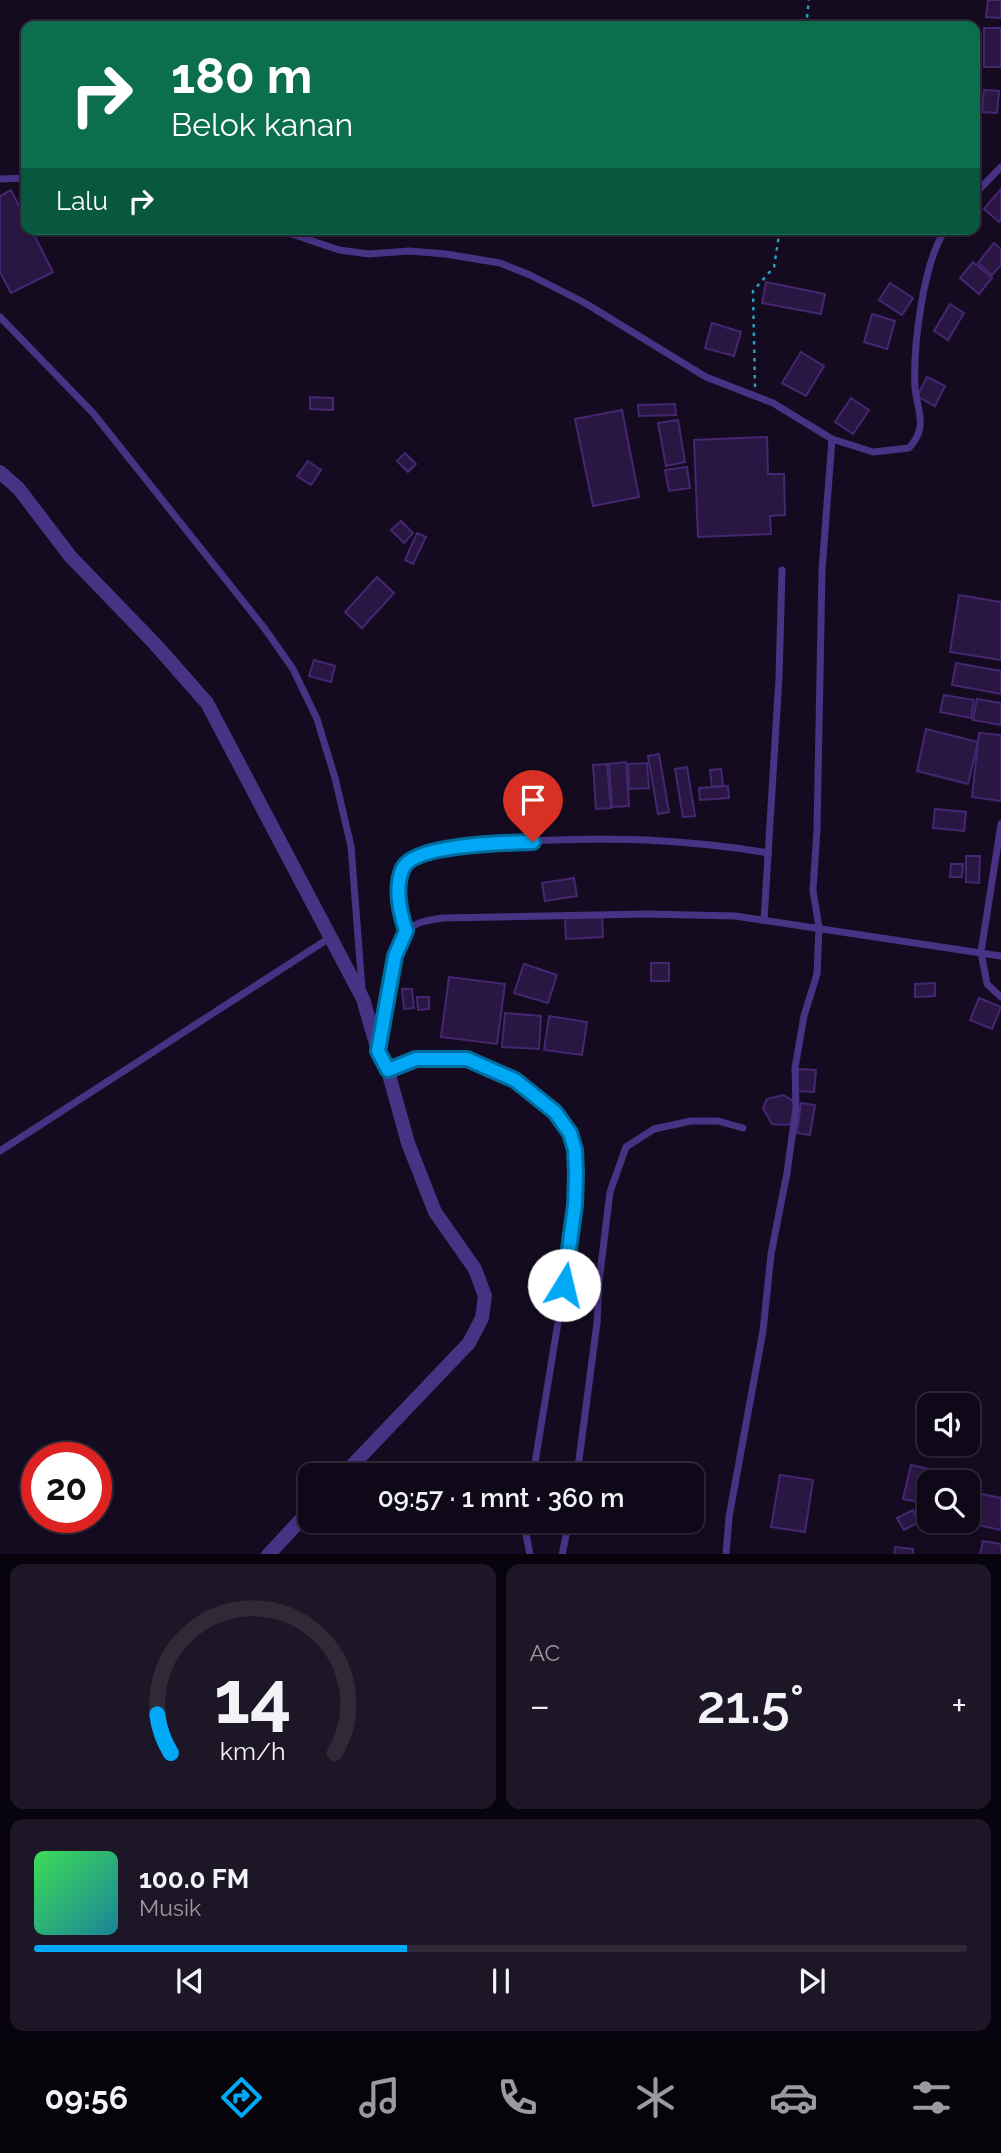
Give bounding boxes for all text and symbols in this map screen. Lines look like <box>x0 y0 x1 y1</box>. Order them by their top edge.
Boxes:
text: 180 m <box>171 47 312 104</box>
icon: right <box>56 49 147 140</box>
text: Belok kanan <box>171 106 353 143</box>
icon: right <box>122 182 160 220</box>
text: Lalu <box>56 186 108 216</box>
pin <box>503 770 563 842</box>
icon: arrive <box>514 781 552 819</box>
position arrow <box>527 1248 601 1322</box>
map controls <box>917 1393 980 1533</box>
button: sound <box>917 1393 980 1456</box>
speed limit sign: 20 <box>21 1442 112 1533</box>
button: search <box>917 1470 980 1533</box>
text: 09:57 · 1 mnt · 360 m <box>378 1483 624 1513</box>
text: AC <box>530 1639 560 1666</box>
text: 14 <box>214 1655 292 1740</box>
text: 21.5° <box>697 1674 804 1735</box>
text: − <box>530 1683 550 1728</box>
text: + <box>951 1683 967 1728</box>
text: km/h <box>220 1735 286 1765</box>
text: 100.0 FM <box>139 1864 249 1894</box>
text: Musik <box>139 1894 201 1921</box>
icon: previous <box>171 1962 209 2000</box>
icon: pause <box>482 1962 520 2000</box>
icon: next <box>793 1962 831 2000</box>
icon: directions <box>217 2073 266 2122</box>
icon: music <box>355 2073 404 2122</box>
icon: phone <box>493 2073 542 2122</box>
icon: climate <box>631 2073 680 2122</box>
icon: car <box>769 2073 818 2122</box>
icon: filters <box>907 2073 956 2122</box>
text: 09:56 <box>45 2079 128 2116</box>

